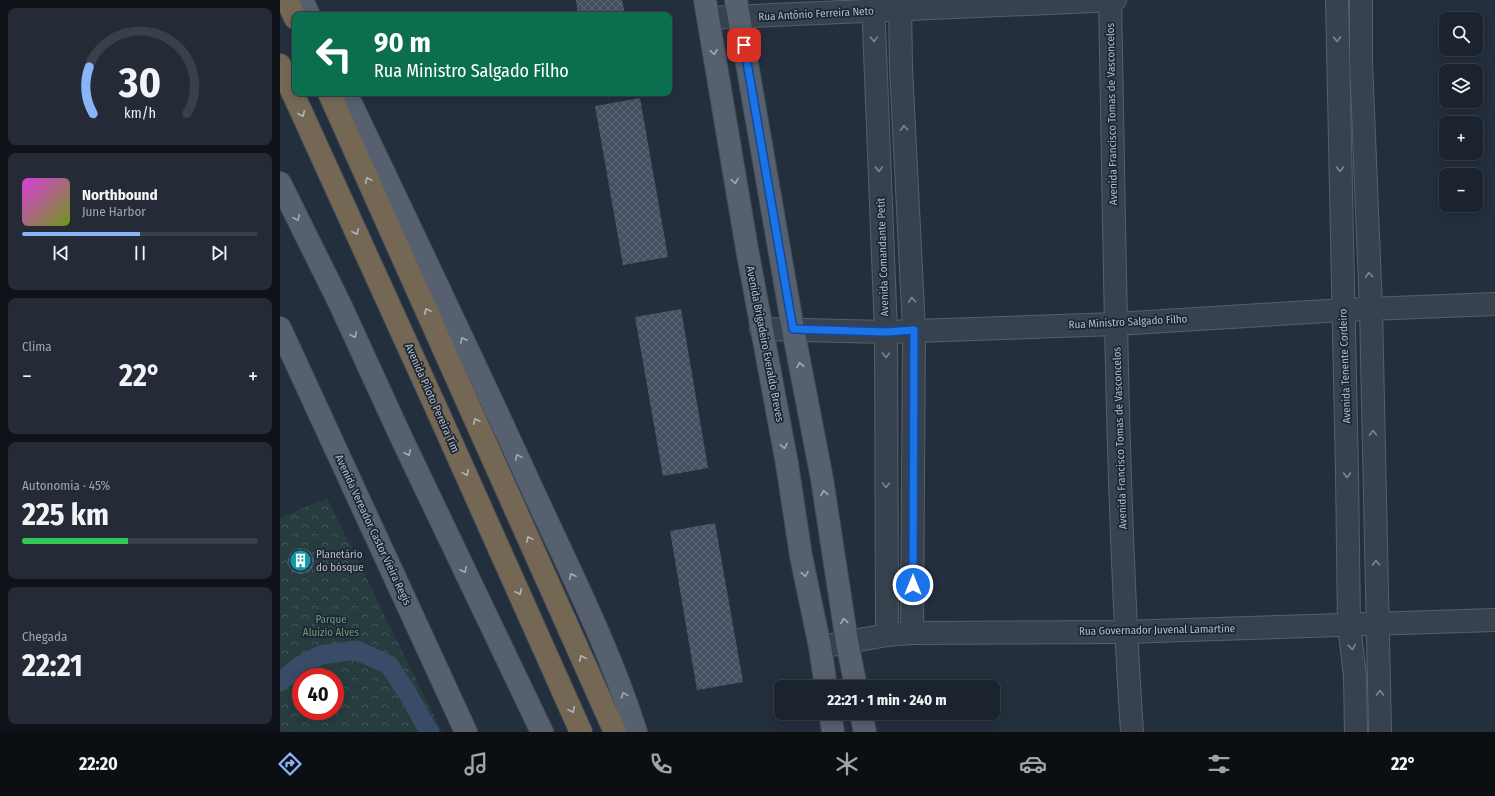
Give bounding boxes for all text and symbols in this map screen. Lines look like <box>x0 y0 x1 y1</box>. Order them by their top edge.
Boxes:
street label: Rua Antônio Ferreira Neto <box>758 4 874 24</box>
map controls <box>1439 12 1483 212</box>
button: search <box>1439 12 1483 56</box>
street label: Avenida Francisco Tomas de Vasconcelos <box>1104 22 1120 205</box>
text: 90 m <box>374 26 431 59</box>
icon: left <box>308 28 360 80</box>
pin <box>727 28 761 62</box>
icon: arrive <box>733 34 755 56</box>
one-way arrow <box>870 36 878 42</box>
one-way arrow <box>1333 36 1341 42</box>
one-way arrow <box>709 49 718 55</box>
text: 30 <box>118 58 161 108</box>
text: Rua Ministro Salgado Filho <box>374 60 569 82</box>
button: layers <box>1439 64 1483 108</box>
text: km/h <box>124 105 156 122</box>
one-way arrow <box>297 109 305 117</box>
button: + <box>1439 116 1483 160</box>
one-way arrow <box>900 125 908 131</box>
one-way arrow <box>875 166 883 172</box>
one-way arrow <box>1336 166 1344 172</box>
button: − <box>1439 168 1483 212</box>
one-way arrow <box>365 176 373 184</box>
one-way arrow <box>731 177 739 184</box>
text: Northbound <box>82 186 158 204</box>
street label: Avenida Comandante Petit <box>874 197 892 317</box>
text: June Harbor <box>82 204 146 219</box>
one-way arrow <box>293 213 300 221</box>
one-way arrow <box>351 227 359 235</box>
icon: previous <box>50 242 72 264</box>
icon: pause <box>129 242 151 264</box>
icon: next <box>208 242 230 264</box>
street label: Avenida Brigadeiro Everaldo Breves <box>743 265 787 423</box>
one-way arrow <box>1365 272 1374 278</box>
one-way arrow <box>908 297 917 303</box>
one-way arrow <box>424 308 432 315</box>
street label: Avenida Tenente Cordeiro <box>1336 308 1354 424</box>
street label: Rua Ministro Salgado Filho <box>1068 312 1188 332</box>
one-way arrow <box>349 330 357 338</box>
one-way arrow <box>460 336 468 344</box>
text: Clima <box>22 339 52 354</box>
street label: Avenida Piloto Pereira Tim <box>402 342 462 454</box>
street label: Avenida Francisco Tomas de Vasconcelos <box>1110 346 1130 529</box>
one-way arrow <box>882 352 890 358</box>
text: 22° <box>119 358 161 394</box>
one-way arrow <box>797 362 805 368</box>
text: − <box>22 363 32 390</box>
text: + <box>248 363 258 390</box>
one-way arrow <box>473 417 481 425</box>
one-way arrow <box>1369 430 1378 436</box>
one-way arrow <box>779 443 788 449</box>
one-way arrow <box>403 448 411 456</box>
street label: Avenida Vereador Castor Vieira Regis <box>332 453 414 608</box>
one-way arrow <box>515 454 523 462</box>
one-way arrow <box>461 469 469 476</box>
one-way arrow <box>1343 472 1352 478</box>
text: Autonomia · 45% <box>22 478 110 493</box>
one-way arrow <box>882 482 890 488</box>
one-way arrow <box>820 490 829 496</box>
text: 225 km <box>22 497 109 533</box>
one-way arrow <box>526 536 534 544</box>
building icon: Planetário do bósque <box>288 547 314 573</box>
place label: Planetário do bósque <box>316 548 364 574</box>
one-way arrow <box>1372 560 1380 566</box>
position arrow <box>892 564 934 606</box>
one-way arrow <box>459 566 467 573</box>
one-way arrow <box>801 571 809 577</box>
one-way arrow <box>569 572 577 580</box>
one-way arrow <box>514 587 522 595</box>
park label: Parque Aluízio Alves <box>303 613 359 639</box>
one-way arrow <box>840 618 849 624</box>
street label: Rua Governador Juvenal Lamartine <box>1079 622 1235 638</box>
text: Chegada <box>22 629 67 644</box>
one-way arrow <box>1347 644 1356 650</box>
text: 22:21 <box>22 648 83 684</box>
one-way arrow <box>579 655 587 662</box>
speed limit sign: 40 <box>292 668 344 720</box>
one-way arrow <box>1376 690 1384 696</box>
one-way arrow <box>620 691 628 698</box>
text: 22:21 · 1 min · 240 m <box>827 691 947 709</box>
one-way arrow <box>567 706 575 714</box>
icon: directions <box>276 750 304 778</box>
icon: music <box>462 750 490 778</box>
icon: phone <box>647 750 675 778</box>
icon: climate <box>833 750 861 778</box>
icon: car <box>1019 750 1047 778</box>
icon: filters <box>1205 750 1233 778</box>
text: 22:20 <box>79 753 118 775</box>
text: 22° <box>1391 753 1416 775</box>

